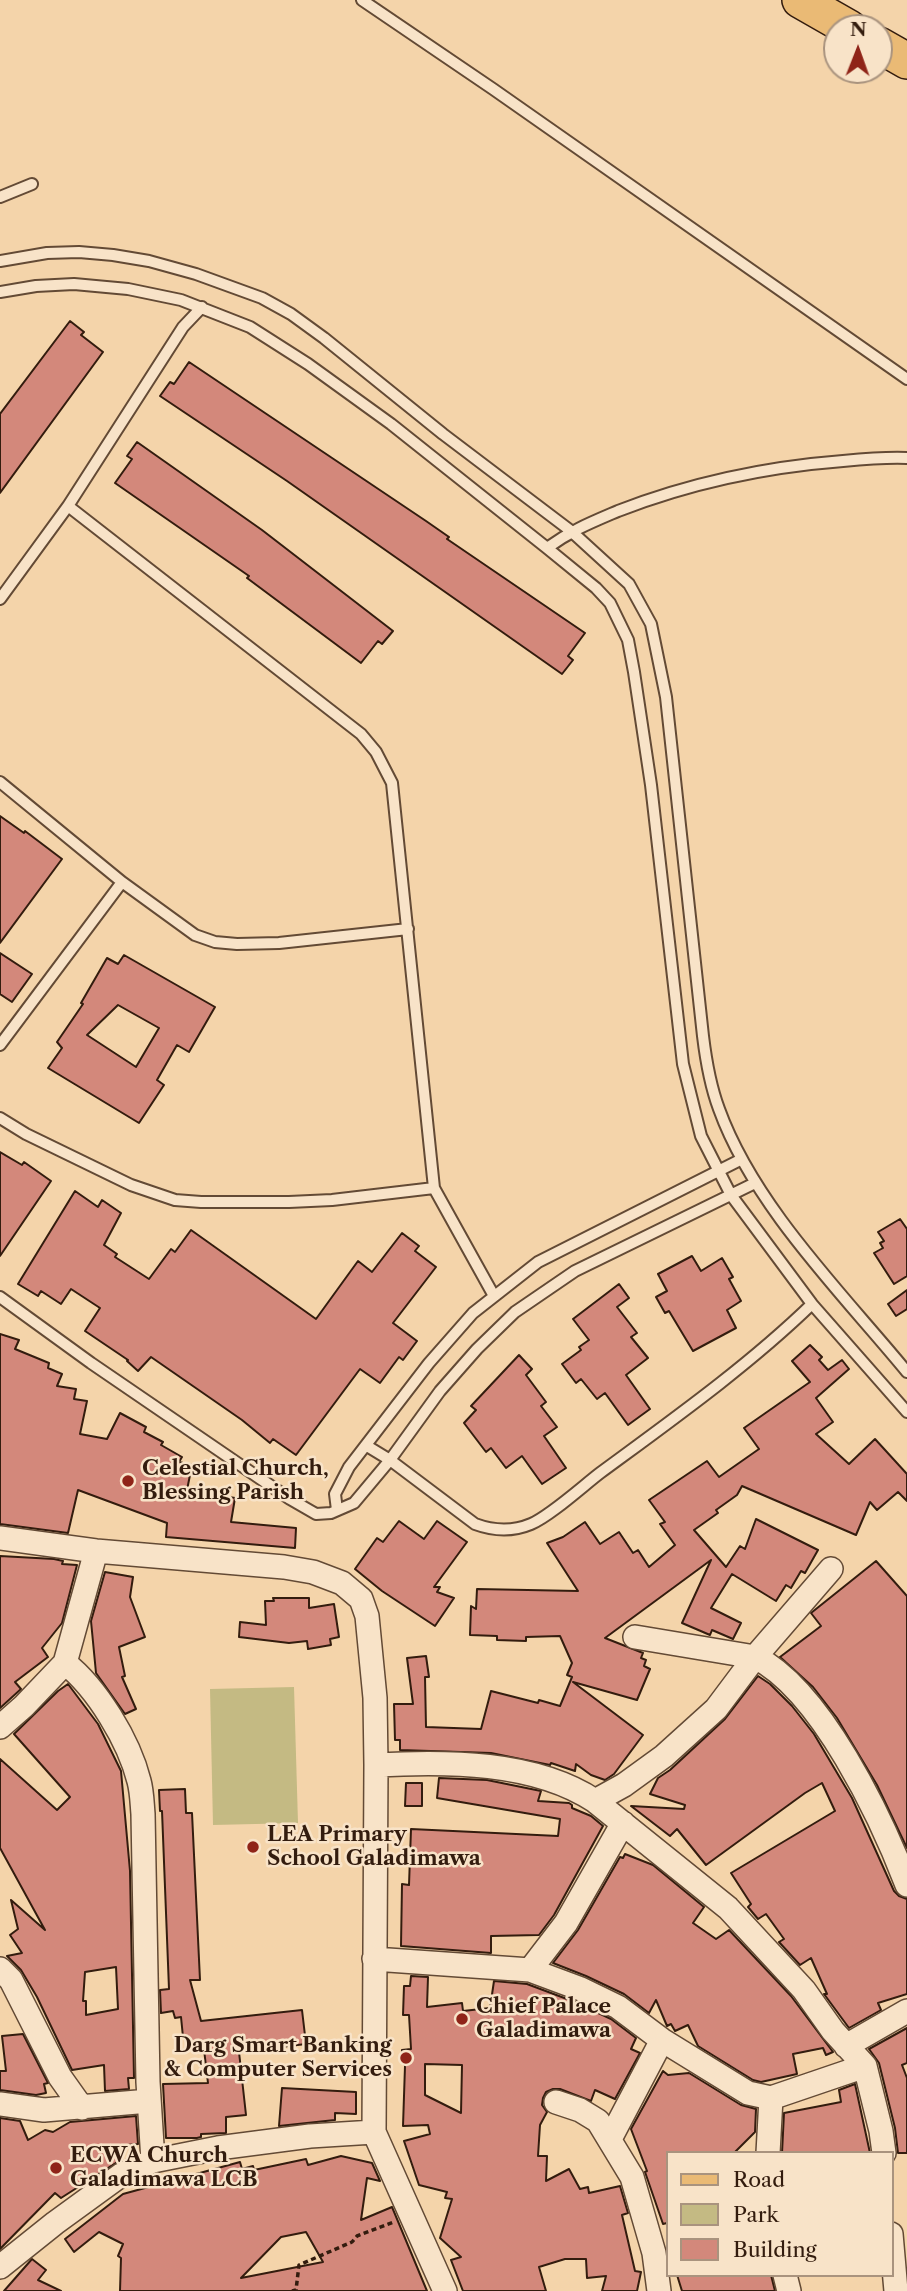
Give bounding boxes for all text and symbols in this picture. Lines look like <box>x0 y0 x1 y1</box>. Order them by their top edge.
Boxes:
north arrow <box>823 14 893 84</box>
text: N <box>850 18 867 41</box>
place label: Celestial Church, Blessing Parish <box>142 1456 329 1506</box>
marker: Celestial Church, Blessing Parish <box>120 1473 136 1489</box>
place label: LEA Primary School Galadimawa <box>267 1822 481 1872</box>
marker: LEA Primary School Galadimawa <box>245 1839 261 1855</box>
place label: Chief Palace Galadimawa <box>476 1994 611 2044</box>
marker: Chief Palace Galadimawa <box>454 2011 470 2027</box>
place label: Darg Smart Banking & Computer Services <box>163 2033 392 2083</box>
marker: Darg Smart Banking & Computer Services <box>398 2050 414 2066</box>
place label: ECWA Church Galadimawa LCB <box>70 2143 258 2193</box>
legend <box>666 2151 893 2277</box>
marker: ECWA Church Galadimawa LCB <box>48 2160 64 2176</box>
text: Road <box>733 2167 785 2192</box>
text: Park <box>733 2202 779 2227</box>
text: Building <box>733 2237 817 2262</box>

